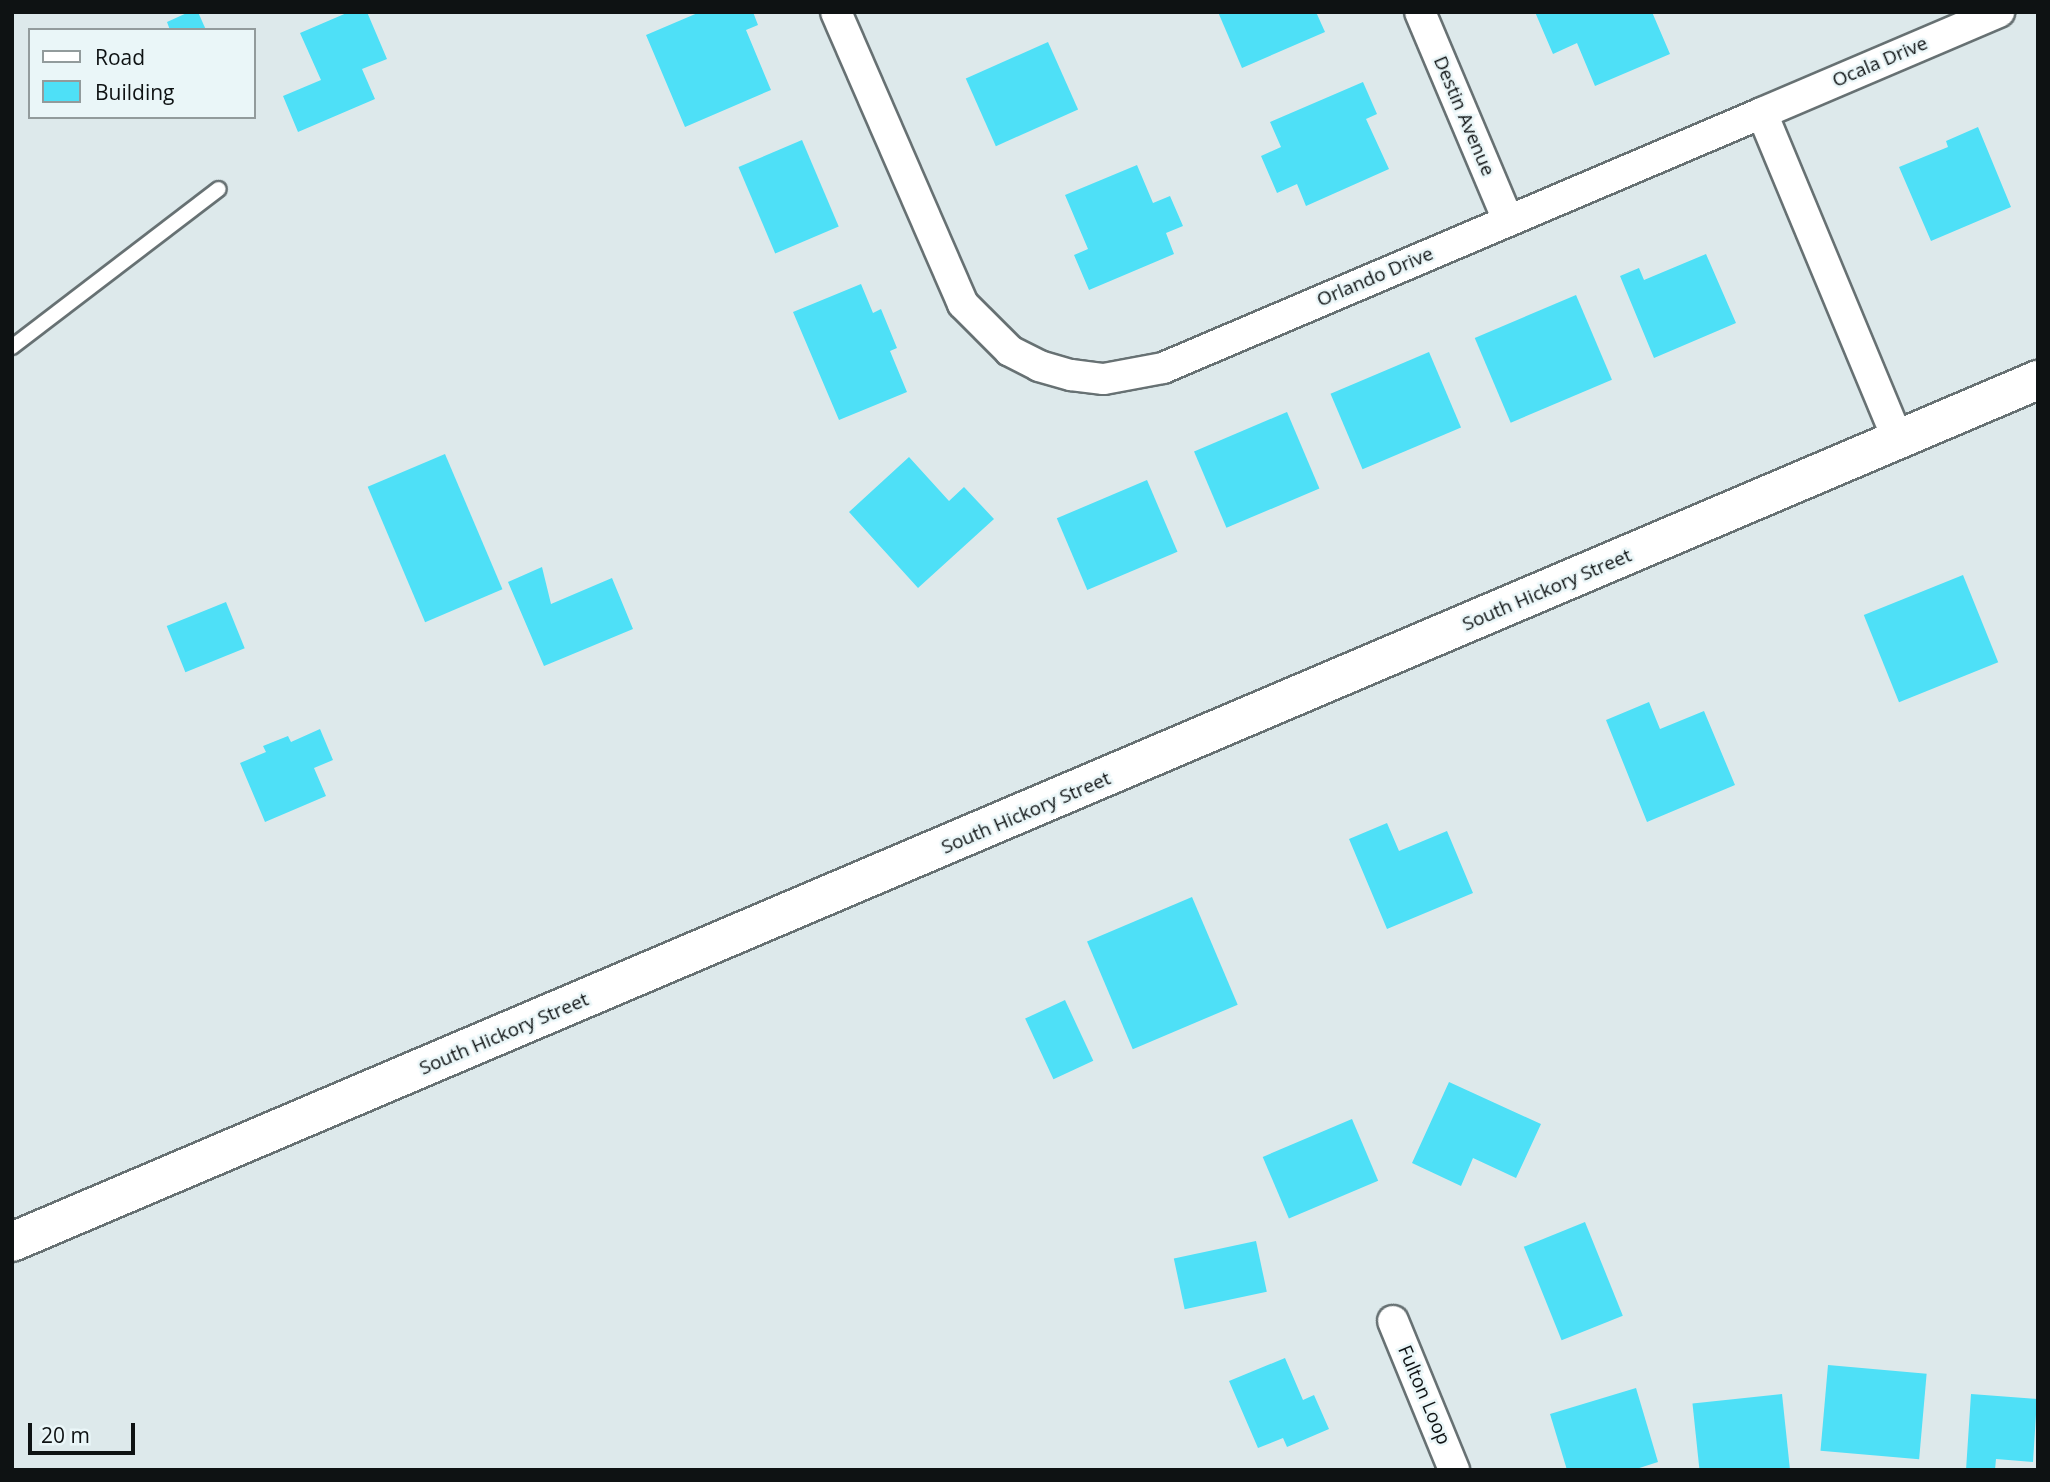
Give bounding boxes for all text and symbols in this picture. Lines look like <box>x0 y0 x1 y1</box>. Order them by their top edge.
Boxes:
legend <box>28 28 256 119</box>
street label: Ocala Drive <box>1829 32 1931 92</box>
text: Road <box>95 43 145 71</box>
street label: Destin Avenue <box>1429 53 1499 179</box>
text: Building <box>95 78 174 106</box>
street label: Orlando Drive <box>1313 242 1437 312</box>
street label: South Hickory Street <box>1459 544 1635 636</box>
street label: South Hickory Street <box>938 767 1114 859</box>
street label: South Hickory Street <box>416 988 592 1080</box>
street label: Fulton Loop <box>1393 1342 1455 1448</box>
scale bar <box>32 1408 138 1452</box>
text: 20 m <box>41 1421 90 1449</box>

